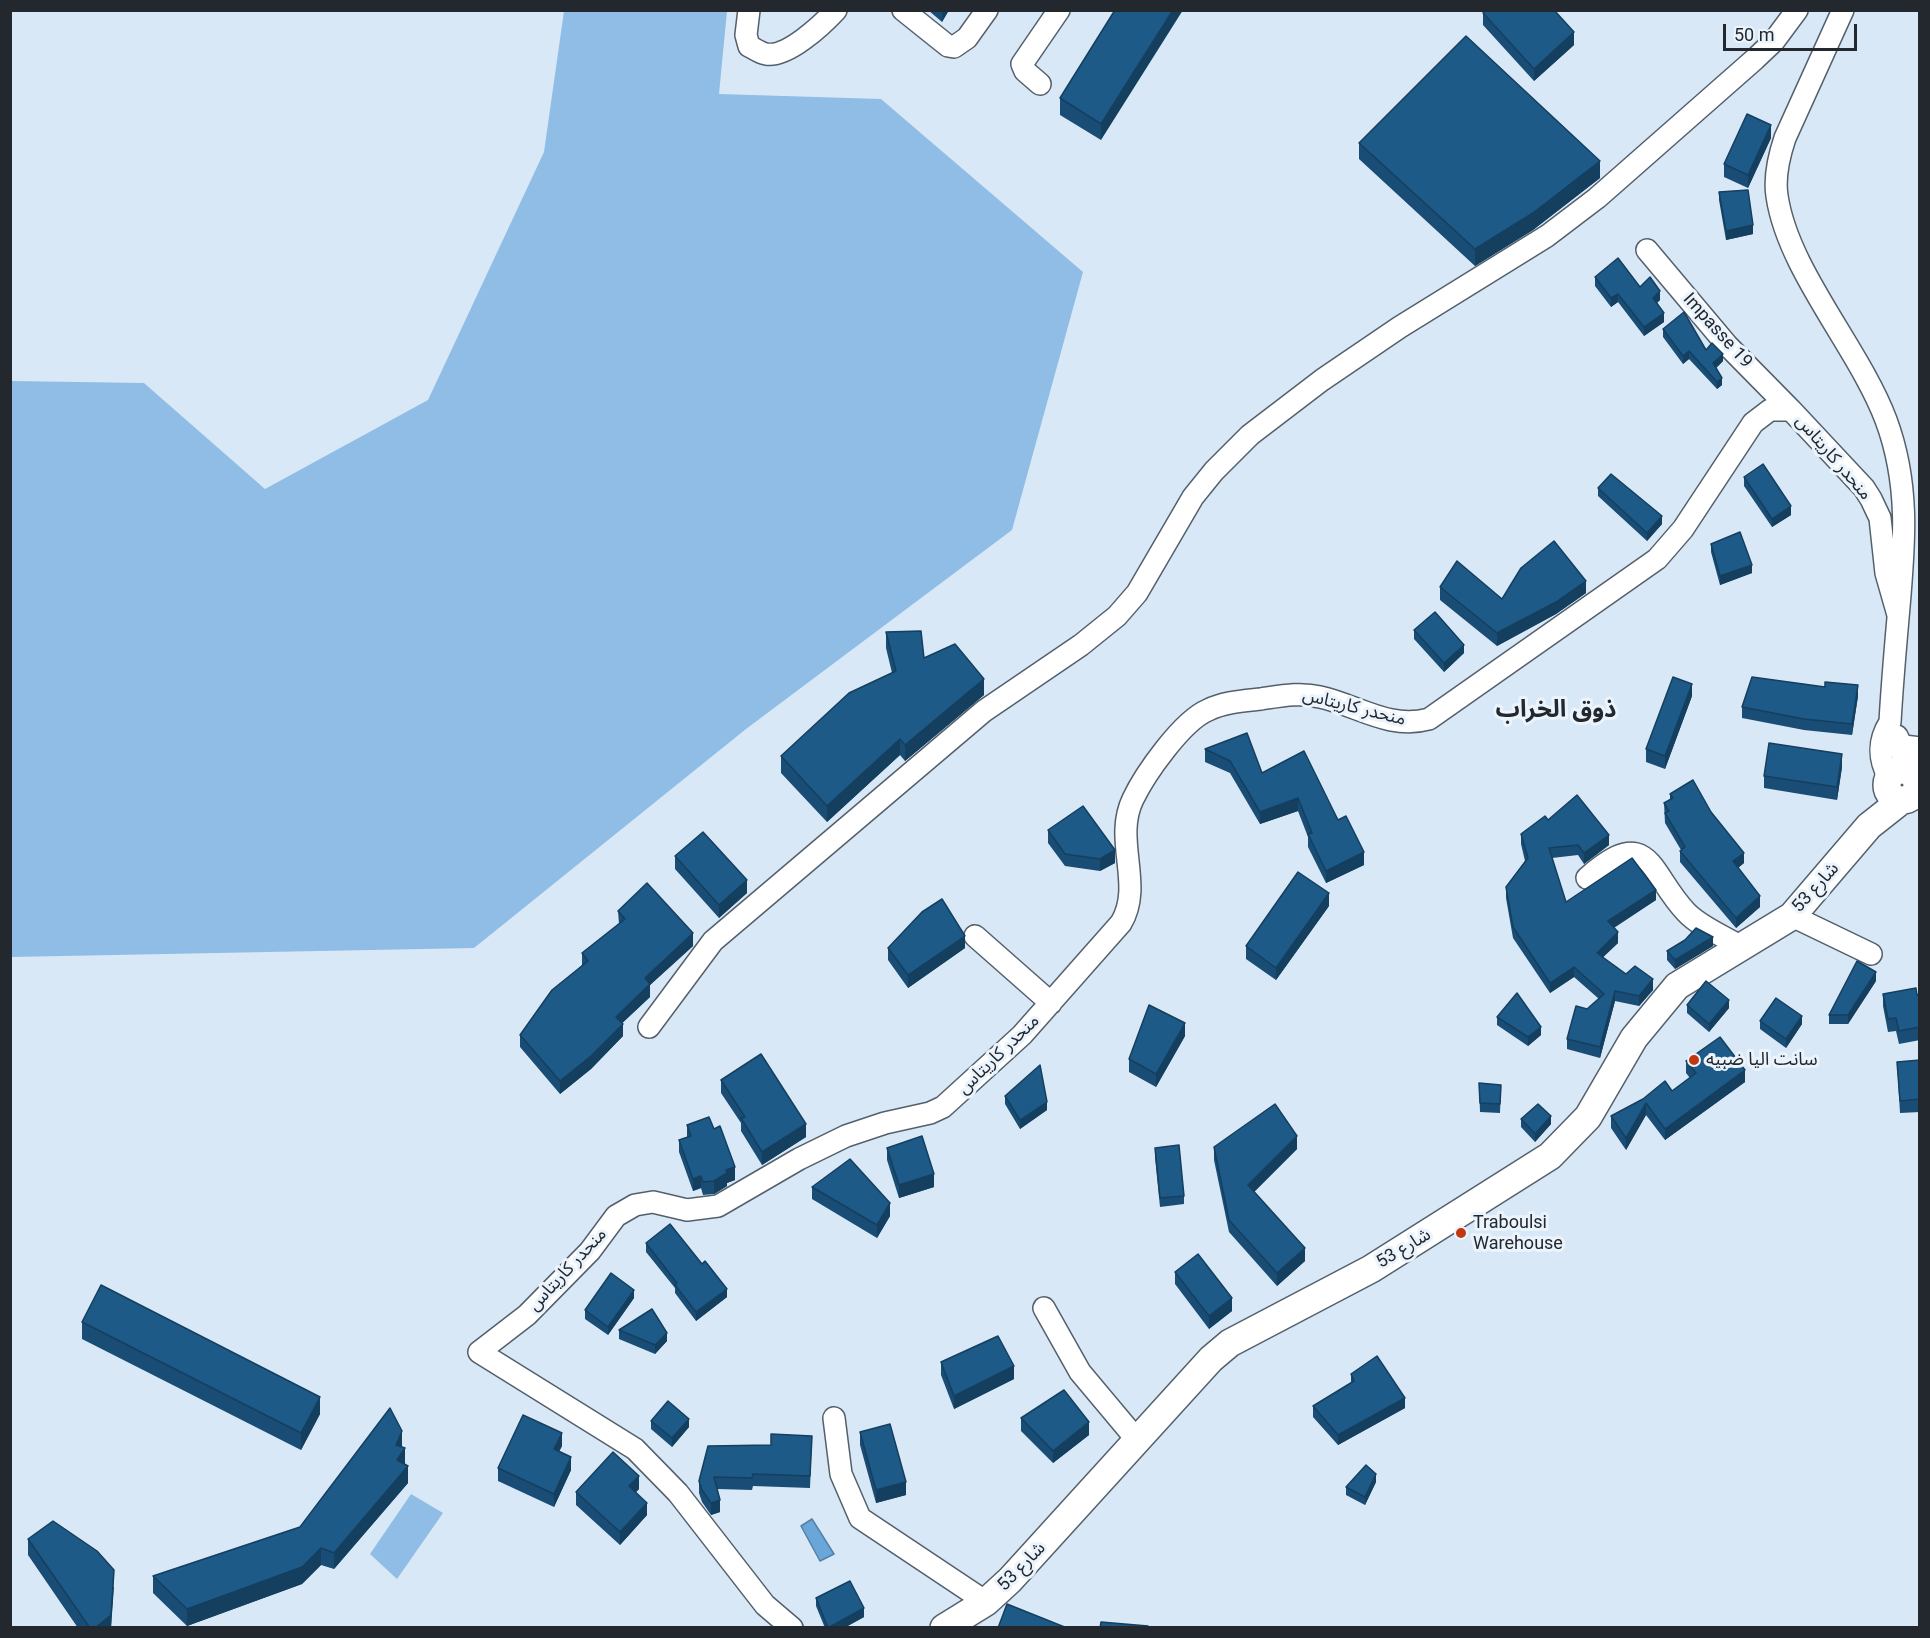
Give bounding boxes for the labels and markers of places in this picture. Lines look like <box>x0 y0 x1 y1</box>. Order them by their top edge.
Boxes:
place label: سانت اليا ضبيه <box>1706 1049 1818 1071</box>
marker: سانت اليا ضبيه <box>1687 1053 1701 1067</box>
place label: Traboulsi Warehouse <box>1473 1212 1563 1254</box>
marker: Traboulsi Warehouse <box>1454 1226 1468 1240</box>

